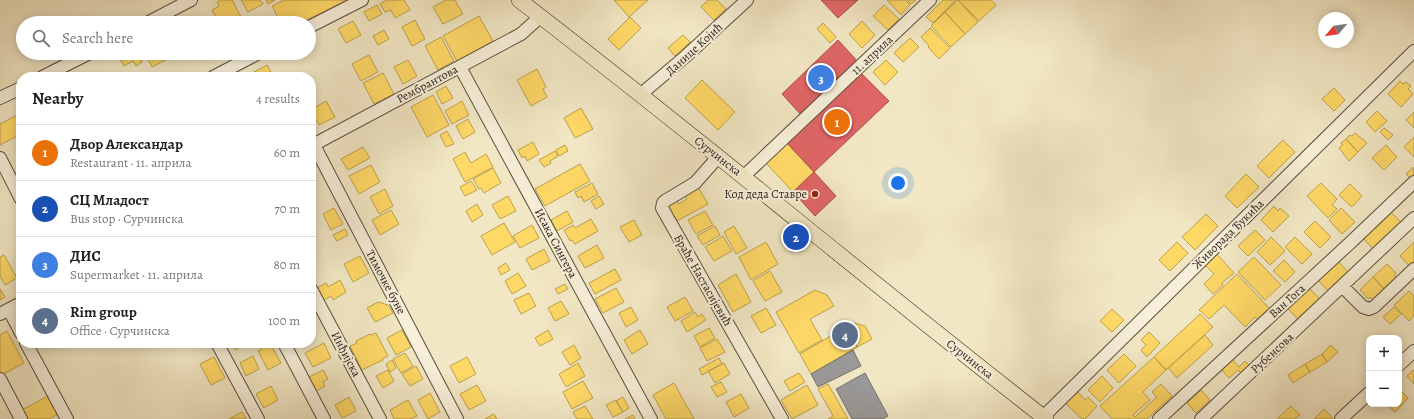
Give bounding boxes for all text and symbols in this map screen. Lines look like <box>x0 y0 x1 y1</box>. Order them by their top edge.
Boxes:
north arrow <box>1318 12 1354 48</box>
search box <box>16 16 316 60</box>
street label: Данице Којић <box>662 19 726 79</box>
icon: search <box>30 27 52 49</box>
text: Search here <box>62 28 133 48</box>
street label: 11. априла <box>848 31 897 78</box>
street label: Рембрантова <box>394 61 461 107</box>
pin: 3 <box>808 63 834 93</box>
text: Nearby <box>32 87 83 110</box>
text: 4 results <box>256 90 300 107</box>
pin: 1 <box>824 107 850 137</box>
street label: Сурчинска <box>691 133 745 180</box>
text: Двор Александар <box>70 134 183 154</box>
text: 1 <box>43 144 47 161</box>
text: 60 m <box>274 144 300 161</box>
text: Restaurant · 11. априла <box>70 154 192 171</box>
your location <box>888 173 908 193</box>
place label: Код деда Ставре <box>724 186 807 202</box>
marker: Код деда Ставре <box>810 189 820 199</box>
text: СЦ Младост <box>70 190 149 210</box>
street label: Живорада Ђукића <box>1189 195 1268 272</box>
text: 2 <box>42 200 48 217</box>
text: 70 m <box>274 200 300 217</box>
street label: Исака Сингера <box>531 205 581 281</box>
text: Bus stop · Сурчинска <box>70 210 183 227</box>
pin: 2 <box>783 222 809 252</box>
street label: Браће Настасијевић <box>670 231 736 329</box>
text: ДИС <box>70 246 101 266</box>
street label: Тимочке буне <box>362 247 410 317</box>
text: 3 <box>42 256 48 273</box>
text: 80 m <box>273 256 300 273</box>
text: Supermarket · 11. априла <box>70 266 203 283</box>
street label: Ван Гога <box>1265 280 1309 322</box>
text: Rim group <box>70 302 137 322</box>
text: 4 <box>42 312 48 329</box>
text: 100 m <box>268 312 300 329</box>
pin: 4 <box>832 320 858 350</box>
text: Office · Сурчинска <box>70 322 170 339</box>
street label: Инђијска <box>327 329 365 380</box>
street label: Рубенсова <box>1247 329 1297 377</box>
map controls <box>1366 335 1402 407</box>
button: + <box>1366 335 1402 371</box>
street label: Сурчинска <box>943 336 997 383</box>
button: − <box>1366 371 1402 407</box>

